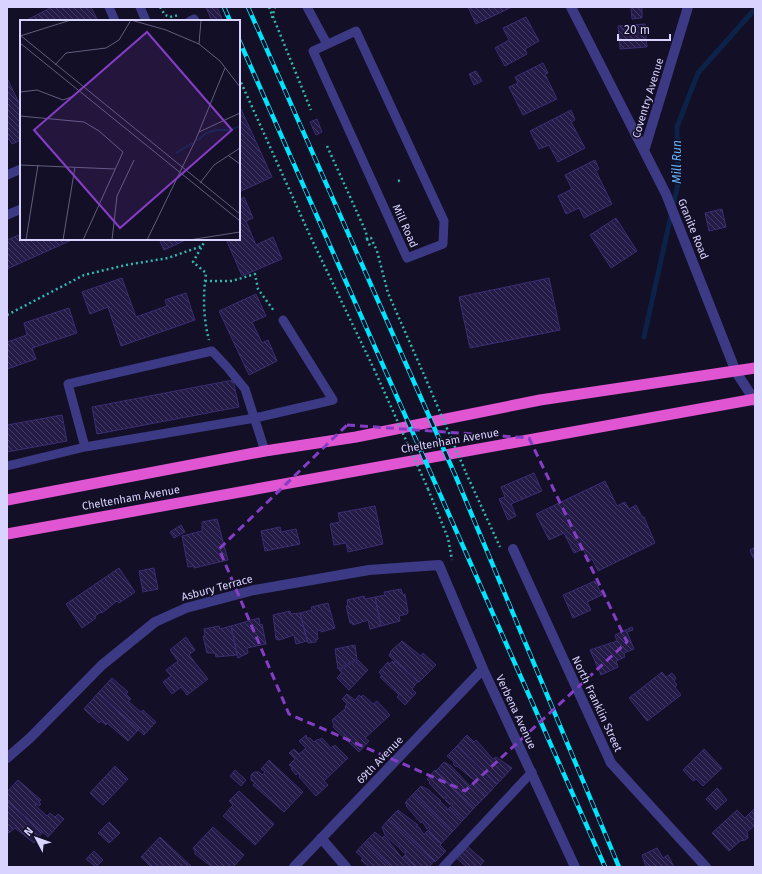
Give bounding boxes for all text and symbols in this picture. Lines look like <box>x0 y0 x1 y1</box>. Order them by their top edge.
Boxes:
scale bar <box>618 16 670 42</box>
inset map <box>20 20 240 240</box>
text: 20 m <box>624 23 650 37</box>
street label: Coventry Avenue <box>630 56 666 140</box>
water label: Mill Run <box>670 140 684 184</box>
street label: Granite Road <box>675 197 711 261</box>
street label: Mill Road <box>390 202 420 250</box>
street label: Cheltenham Avenue <box>400 426 500 456</box>
street label: Cheltenham Avenue <box>81 483 181 513</box>
street label: Asbury Terrace <box>180 572 254 604</box>
street label: North Franklin Street <box>569 654 625 754</box>
street label: Verbena Avenue <box>493 673 539 751</box>
street label: 69th Avenue <box>354 733 406 787</box>
north arrow <box>16 818 56 858</box>
text: N <box>22 825 36 839</box>

